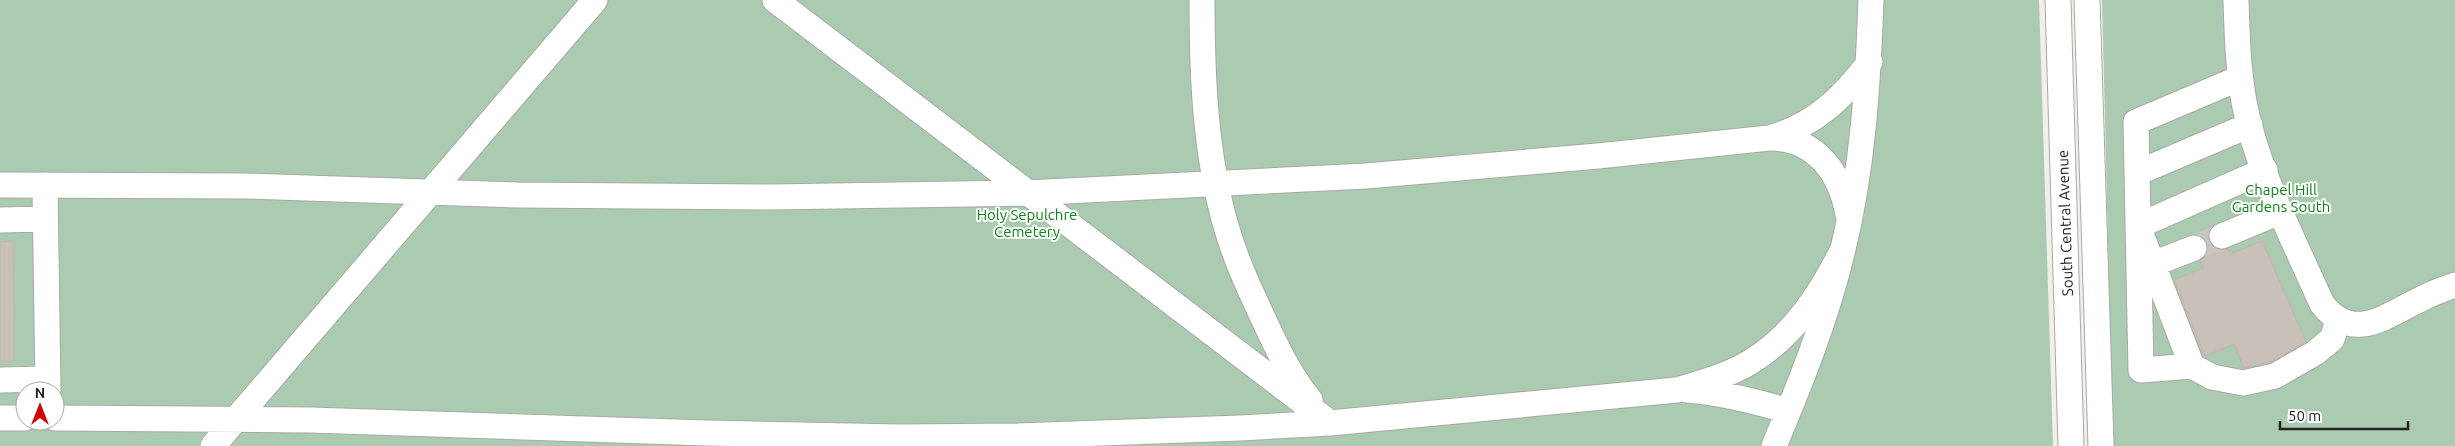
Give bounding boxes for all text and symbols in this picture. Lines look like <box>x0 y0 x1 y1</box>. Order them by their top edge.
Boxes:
street label: South Central Avenue <box>2054 150 2076 296</box>
park label: Chapel Hill Gardens South <box>2232 181 2330 215</box>
park label: Holy Sepulchre Cemetery <box>977 206 1077 240</box>
north arrow <box>15 381 65 431</box>
text: N <box>35 385 45 401</box>
scale bar <box>2280 398 2408 430</box>
text: 50 m <box>2288 407 2321 424</box>

